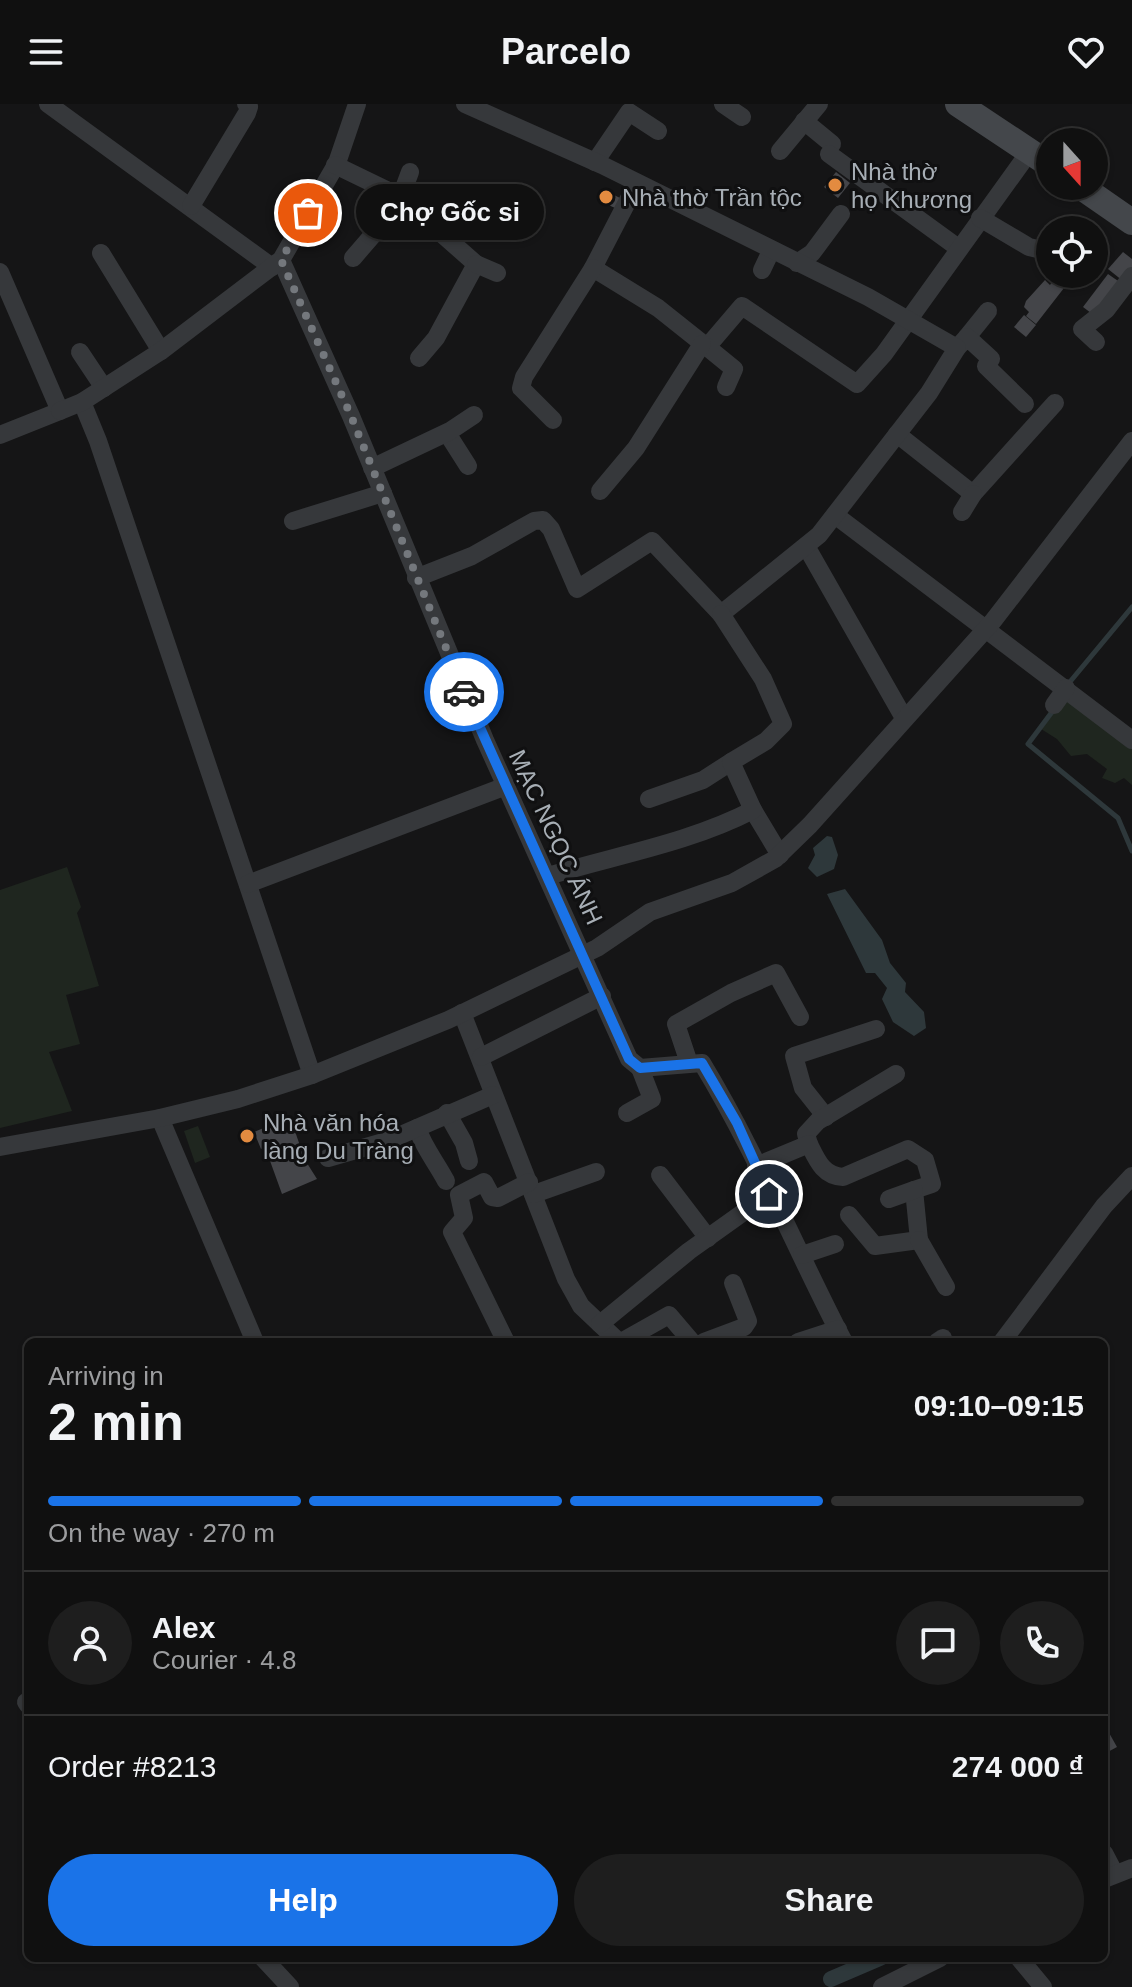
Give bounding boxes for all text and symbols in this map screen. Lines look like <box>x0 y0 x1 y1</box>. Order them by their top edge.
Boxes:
icon: menu <box>24 30 68 74</box>
icon: heart <box>1064 30 1108 74</box>
text: Parcelo <box>501 31 631 72</box>
north arrow <box>1036 128 1108 200</box>
map controls <box>1036 128 1108 288</box>
place label: Nhà thờ họ Khương <box>851 158 972 213</box>
marker: Nhà thờ họ Khương <box>826 176 844 194</box>
pin <box>274 179 342 247</box>
place label: Nhà thờ Trần tộc <box>622 184 802 211</box>
callout: Chợ Gốc si <box>356 185 544 241</box>
marker: Nhà thờ Trần tộc <box>597 188 615 206</box>
icon: bag <box>286 191 330 235</box>
text: Chợ Gốc si <box>380 197 520 227</box>
button: locate <box>1036 216 1108 288</box>
courier <box>424 652 504 732</box>
icon: car <box>442 670 486 714</box>
street label: MẠC NGỌC ÁNH <box>504 745 608 929</box>
place label: Nhà văn hóa làng Du Tràng <box>263 1109 414 1164</box>
marker: Nhà văn hóa làng Du Tràng <box>238 1127 256 1145</box>
pin <box>735 1160 803 1228</box>
icon: home <box>747 1172 791 1216</box>
text: Arriving in <box>48 1361 164 1391</box>
text: 09:10–09:15 <box>914 1389 1084 1422</box>
text: 2 min <box>48 1393 184 1451</box>
text: On the way · 270 m <box>48 1518 275 1548</box>
button: person <box>48 1601 132 1685</box>
button: chat <box>896 1601 980 1685</box>
button: phone <box>1000 1601 1084 1685</box>
text: Alex <box>152 1611 215 1644</box>
text: Courier · 4.8 <box>152 1645 297 1675</box>
text: Order #8213 <box>48 1750 216 1783</box>
text: 274 000 ₫ <box>952 1750 1084 1783</box>
button: Help <box>48 1854 558 1946</box>
button: Share <box>574 1854 1084 1946</box>

